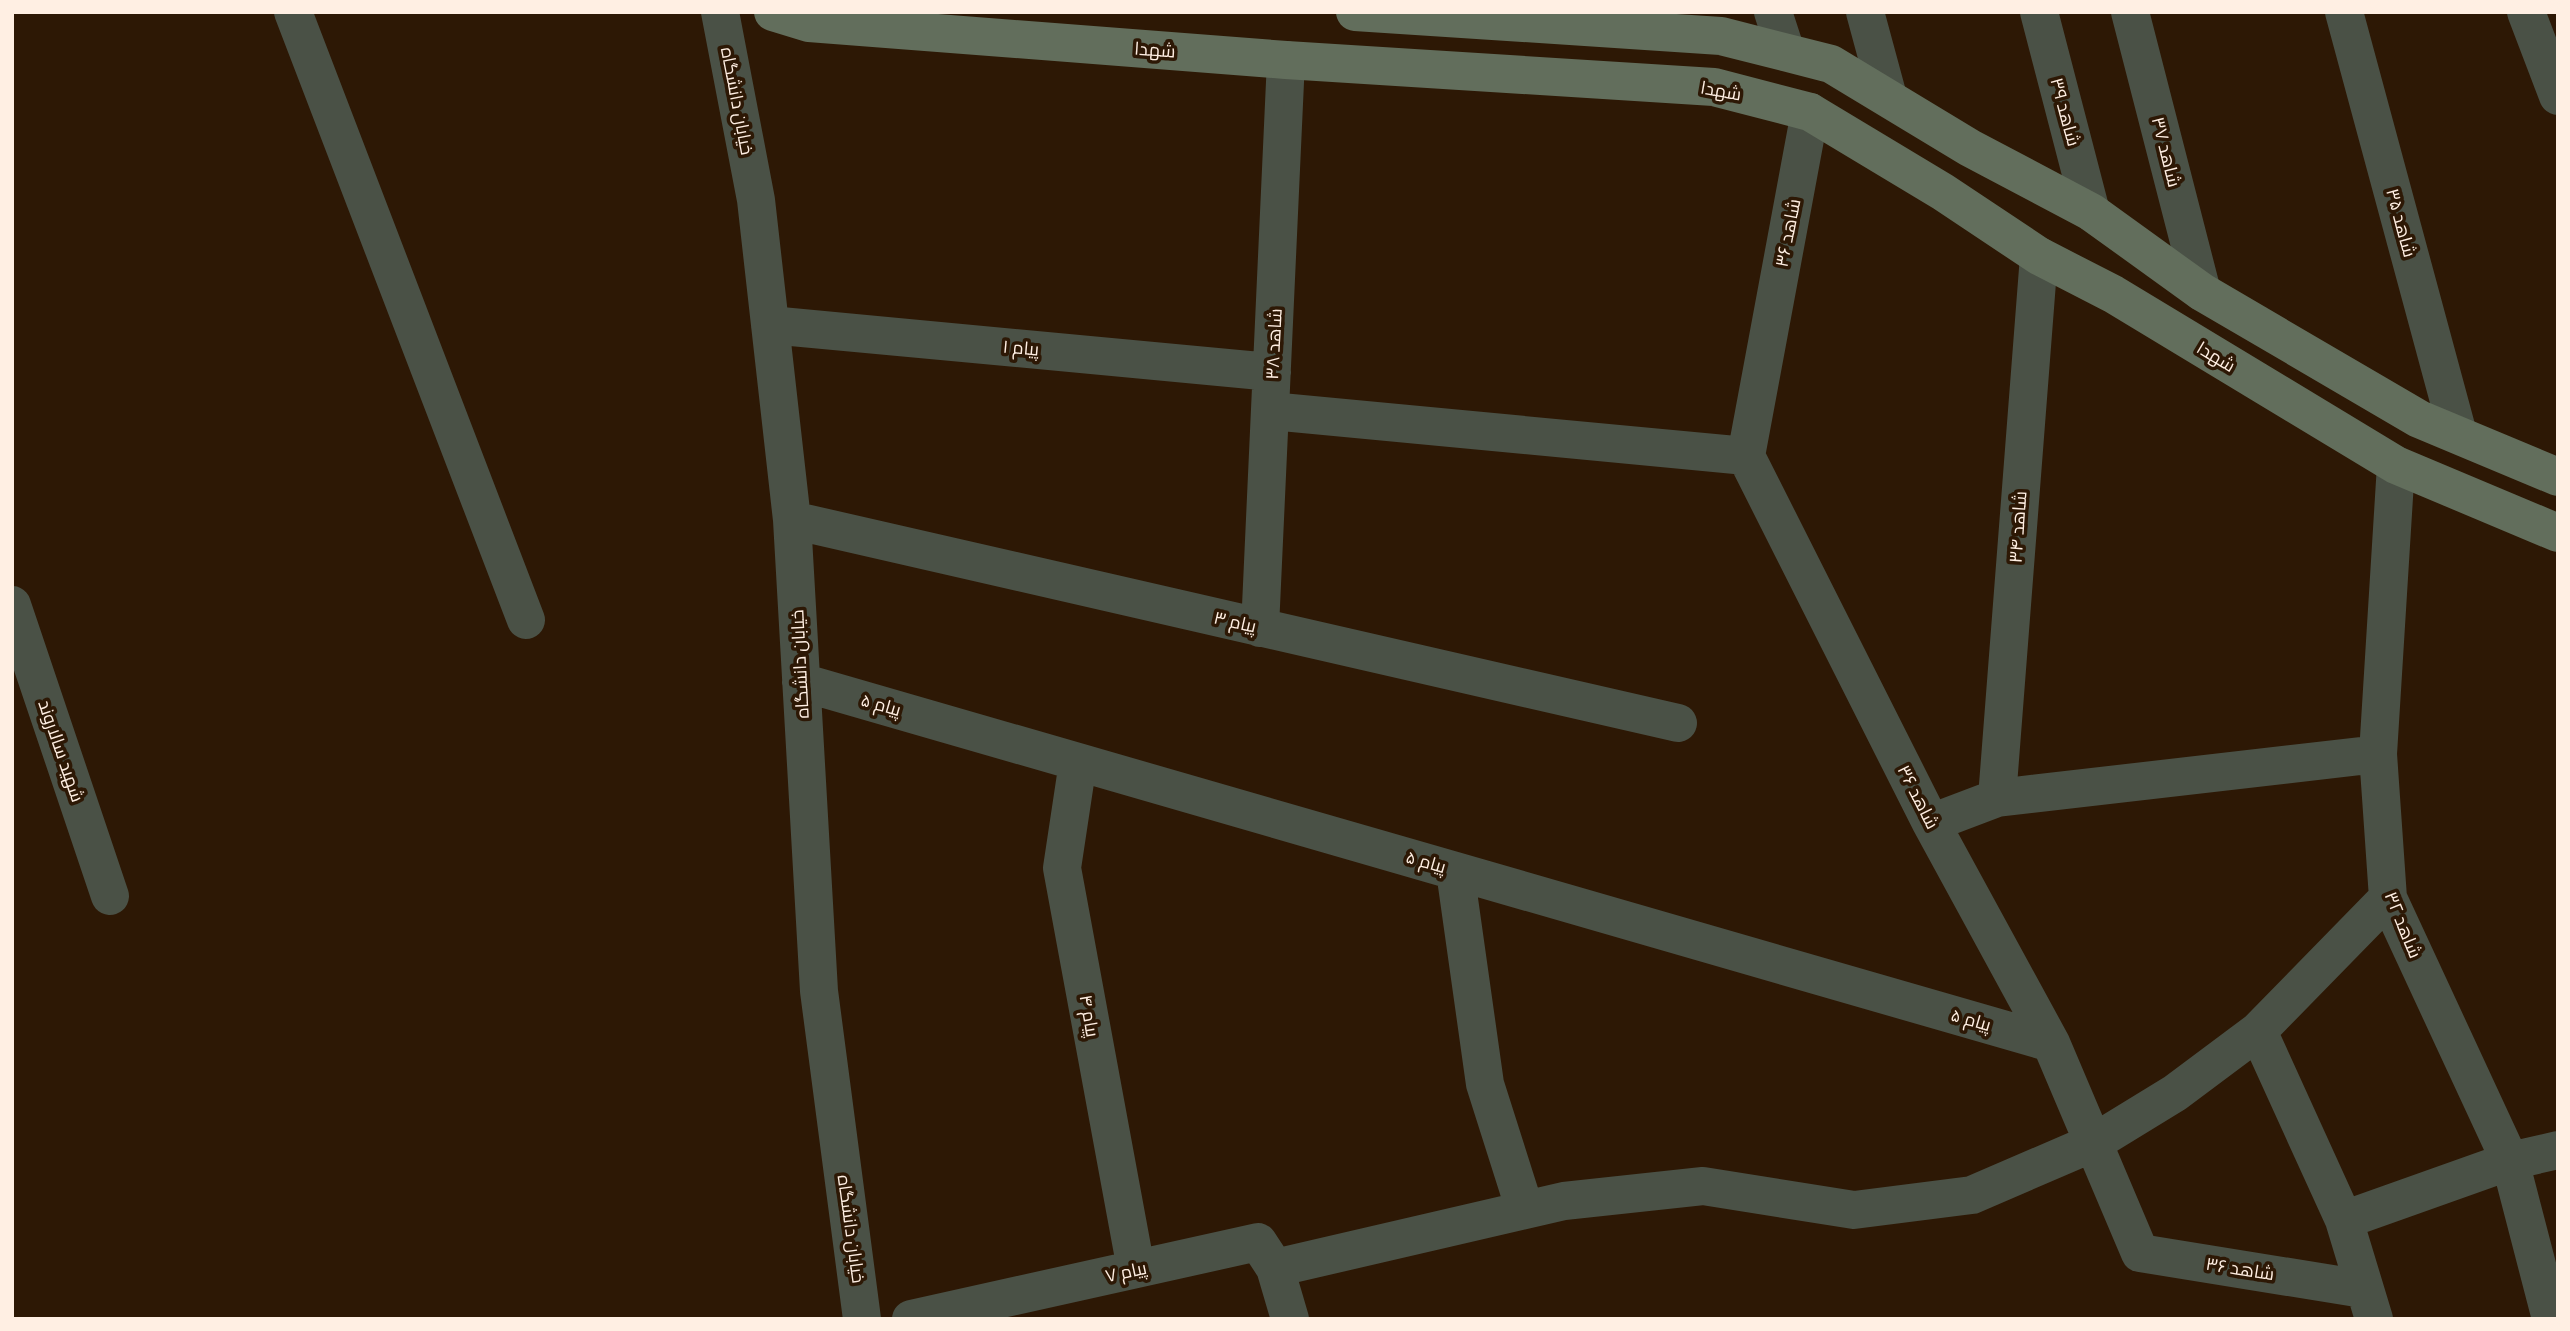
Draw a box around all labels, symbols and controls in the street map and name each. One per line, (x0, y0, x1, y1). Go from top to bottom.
street label: شهدا (1134, 38, 1176, 62)
street label: خیابان دانشگاه (716, 45, 758, 157)
street label: شاهد ۳۹ (2047, 75, 2085, 148)
street label: شهدا (1699, 77, 1743, 105)
street label: شاهد ۳۷ (2149, 115, 2185, 189)
street label: شاهد ۳۵ (2383, 186, 2421, 259)
street label: شاهد ۳۶ (1771, 197, 1803, 269)
street label: شاهد ۳۸ (1261, 308, 1285, 380)
street label: پیام ۱ (1002, 335, 1040, 362)
street label: شهدا (2193, 337, 2239, 377)
street label: شاهد ۳۴ (2005, 490, 2030, 564)
street label: پیام ۳ (1211, 606, 1259, 639)
street label: خیابان دانشگاه (786, 609, 814, 719)
street label: پیام ۵ (858, 689, 904, 722)
street label: شهید سالاروند (33, 697, 89, 805)
street label: شاهد ۳۶ (1894, 761, 1943, 832)
street label: پیام ۵ (1403, 846, 1449, 879)
street label: شاهد ۳۲ (2382, 888, 2426, 961)
street label: پیام ۴ (1073, 993, 1104, 1039)
street label: پیام ۵ (1948, 1004, 1994, 1037)
street label: خیابان دانشگاه (833, 1173, 869, 1285)
street label: شاهد ۳۶ (2204, 1253, 2276, 1283)
street label: پیام ۷ (1103, 1257, 1149, 1288)

